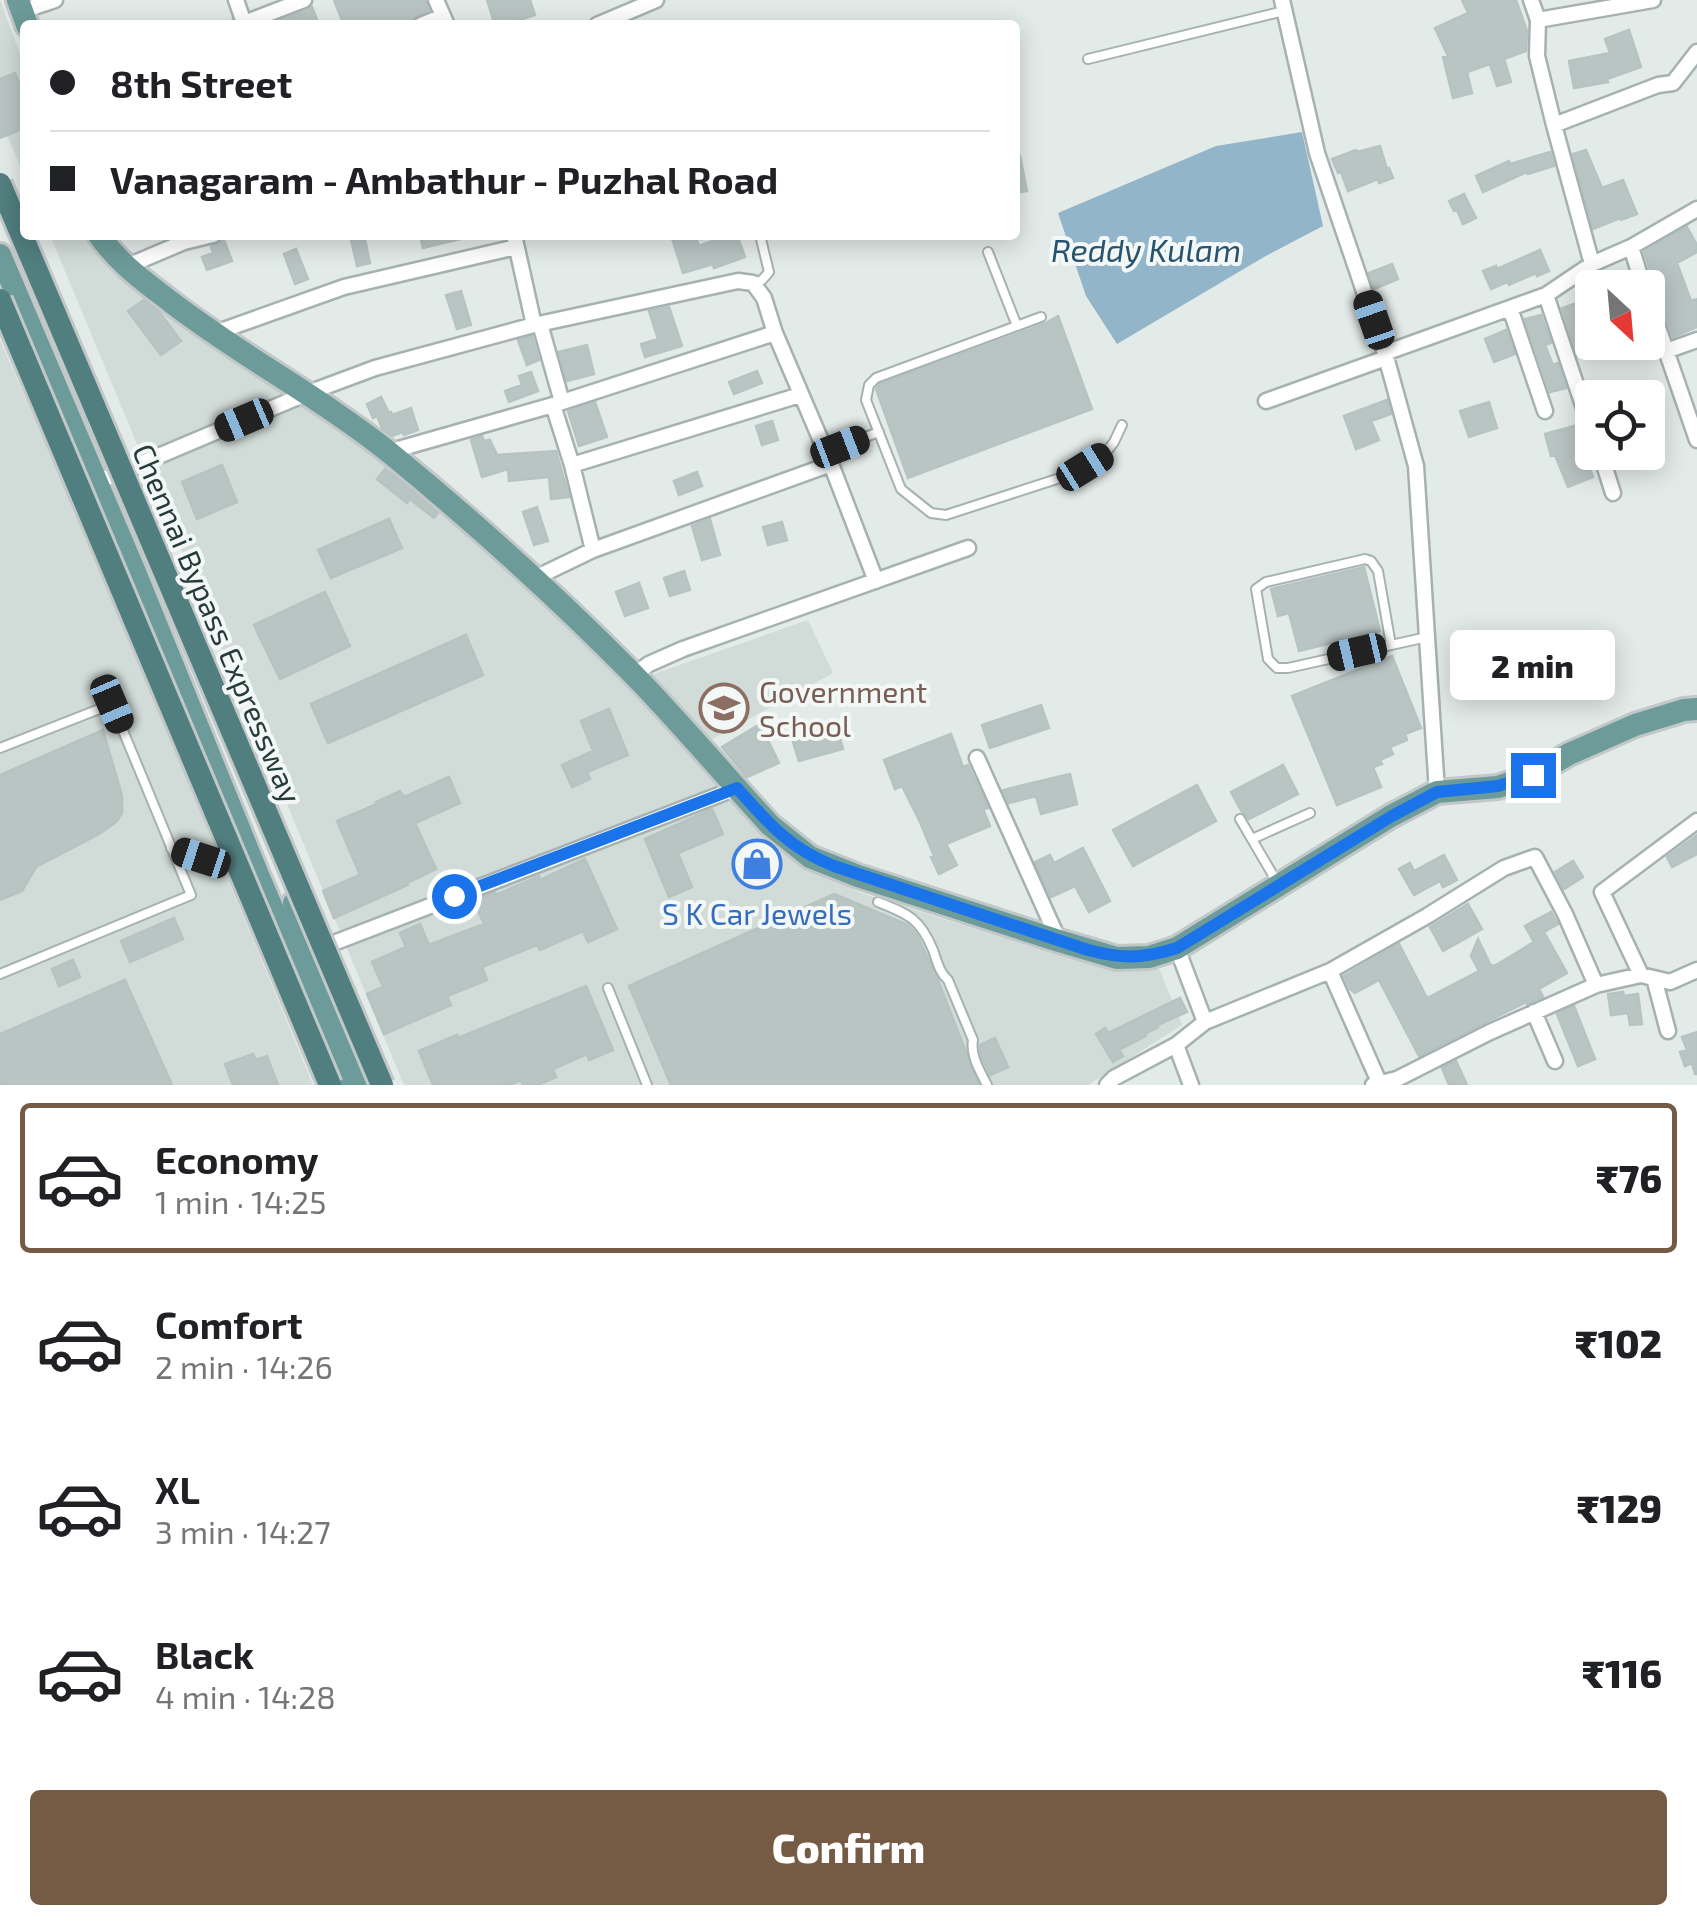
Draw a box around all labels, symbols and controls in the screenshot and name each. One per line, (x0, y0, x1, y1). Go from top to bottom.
text: 8th Street (110, 60, 292, 106)
text: Vanagaram - Ambathur - Puzhal Road (110, 156, 778, 202)
water label: Reddy Kulam (1051, 230, 1241, 269)
north arrow (1575, 270, 1665, 360)
map controls (1575, 270, 1665, 470)
car (1350, 287, 1398, 353)
button: locate (1575, 380, 1665, 470)
car (211, 394, 277, 446)
car (807, 422, 873, 472)
street label: Chennai Bypass Expressway (126, 438, 310, 808)
car (1052, 438, 1118, 496)
callout: 2 min (1450, 630, 1616, 700)
car (1324, 631, 1390, 673)
text: 2 min (1491, 646, 1574, 684)
car (86, 671, 138, 737)
place label: Government School (759, 673, 927, 743)
school or university icon: Government School (698, 682, 750, 734)
route end (1511, 753, 1556, 798)
car (168, 834, 234, 882)
shop icon: S K Car Jewels (731, 838, 783, 890)
route start (432, 874, 477, 919)
place label: S K Car Jewels (662, 895, 852, 931)
icon: car (35, 1133, 125, 1223)
text: Economy (155, 1136, 319, 1182)
text: ₹76 (1596, 1155, 1662, 1201)
text: 1 min · 14:25 (155, 1182, 326, 1220)
icon: car (35, 1298, 125, 1388)
text: Comfort (155, 1301, 303, 1347)
text: ₹102 (1575, 1320, 1662, 1366)
text: 2 min · 14:26 (155, 1347, 333, 1385)
icon: car (35, 1463, 125, 1553)
text: XL (155, 1466, 200, 1512)
text: ₹129 (1577, 1485, 1662, 1531)
text: 3 min · 14:27 (155, 1512, 331, 1550)
icon: car (35, 1628, 125, 1718)
text: Black (155, 1631, 254, 1677)
text: ₹116 (1582, 1650, 1662, 1696)
text: 4 min · 14:28 (155, 1677, 336, 1715)
button: Confirm (30, 1790, 1667, 1905)

